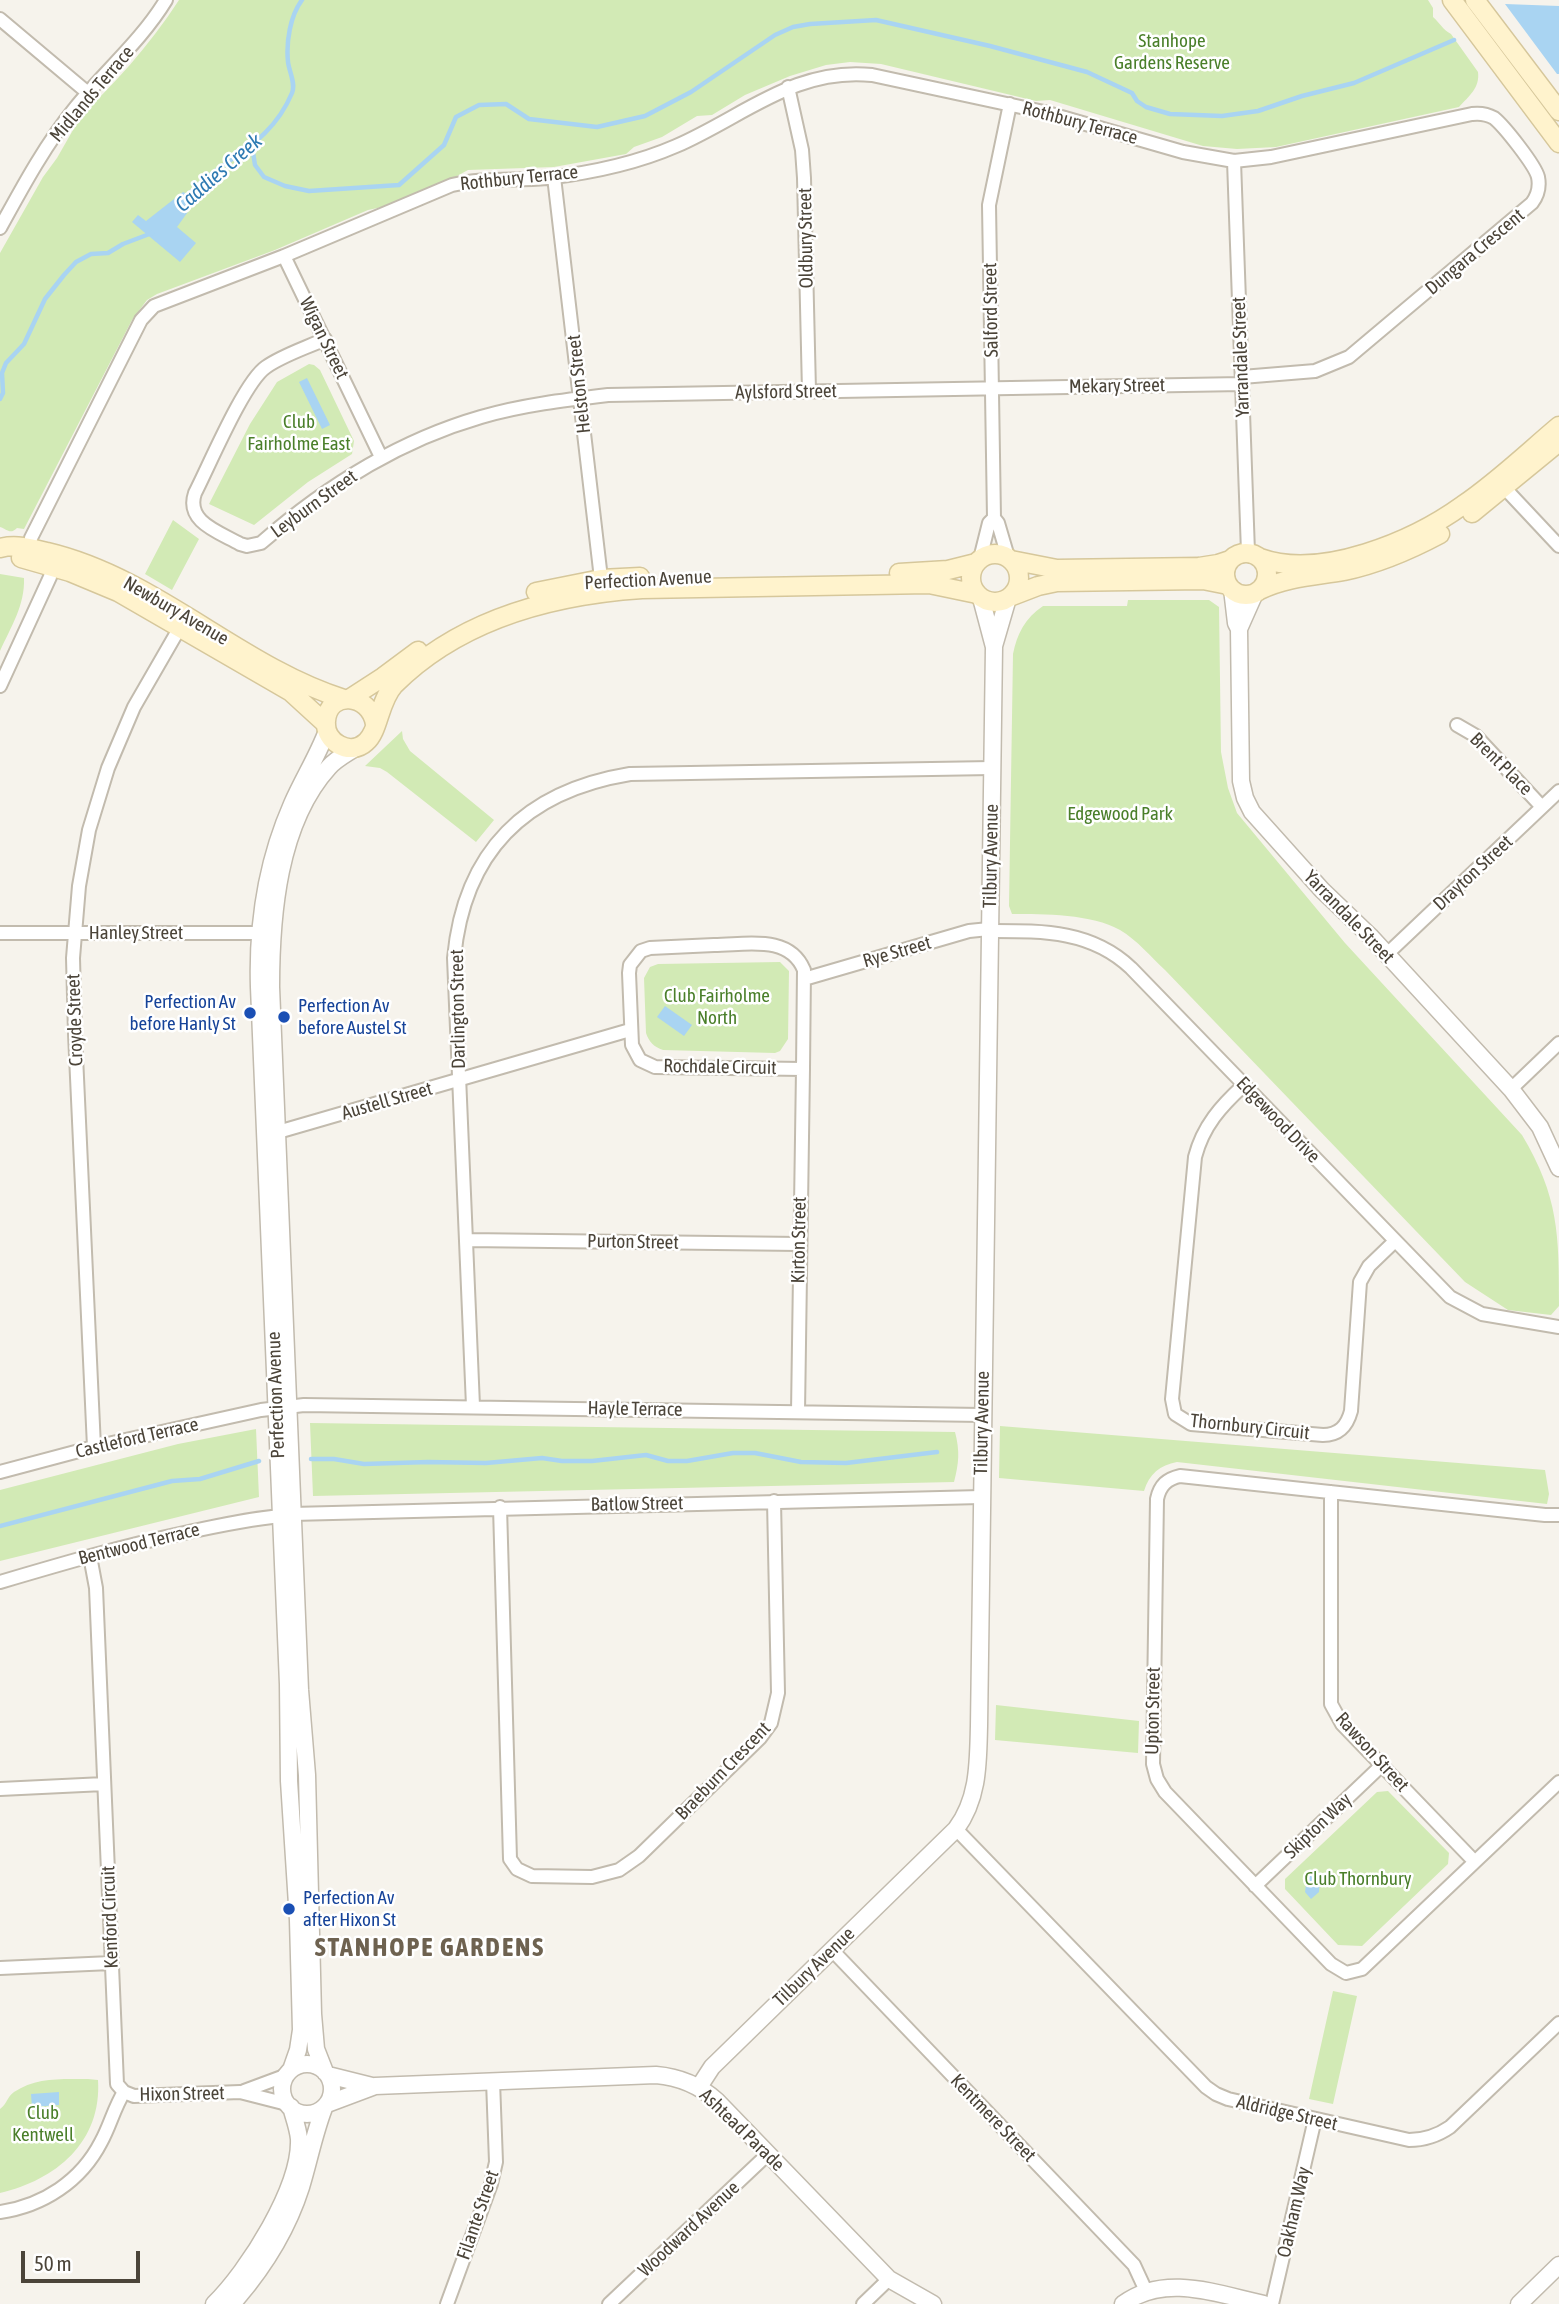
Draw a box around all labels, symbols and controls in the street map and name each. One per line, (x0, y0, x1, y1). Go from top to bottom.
park label: Stanhope Gardens Reserve (1114, 30, 1230, 74)
street label: Midlands Terrace (45, 41, 139, 147)
street label: Rothbury Terrace (1020, 97, 1140, 149)
water label: Caddies Creek (170, 128, 268, 218)
street label: Rothbury Terrace (459, 160, 579, 196)
street label: Oldbury Street (794, 187, 818, 289)
street label: Dungara Crescent (1421, 204, 1529, 300)
street label: Salford Street (979, 262, 1003, 358)
street label: Wigan Street (294, 293, 354, 383)
street label: Yarrandale Street (1228, 296, 1254, 418)
street label: Helston Street (562, 334, 596, 434)
street label: Mekary Street (1069, 374, 1165, 398)
street label: Aylsford Street (735, 380, 837, 404)
park label: Club Fairholme East (247, 411, 351, 455)
street label: Leyburn Street (266, 465, 362, 543)
street label: Perfection Avenue (584, 565, 712, 595)
street label: Newbury Avenue (119, 572, 233, 650)
street label: Brent Place (1465, 728, 1537, 800)
park label: Edgewood Park (1067, 803, 1173, 825)
street label: Tilbury Avenue (979, 804, 1003, 908)
street label: Drayton Street (1429, 830, 1517, 916)
street label: Yarrandale Street (1299, 866, 1399, 968)
street label: Hanley Street (89, 922, 183, 944)
street label: Rye Street (860, 931, 934, 973)
street label: Darlington Street (446, 949, 470, 1069)
street label: Croyde Street (62, 973, 88, 1067)
park label: Club Fairholme North (664, 985, 770, 1029)
place label: Perfection Av before Hanly St (130, 991, 236, 1035)
place label: Perfection Av before Austel St (298, 995, 407, 1039)
marker: Perfection Av before Hanly St (242, 1005, 258, 1021)
marker: Perfection Av before Austel St (276, 1009, 292, 1025)
street label: Rochdale Circuit (663, 1055, 777, 1079)
street label: Edgewood Drive (1231, 1072, 1325, 1168)
street label: Austell Street (339, 1077, 435, 1125)
street label: Kirton Street (787, 1196, 811, 1284)
street label: Purton Street (587, 1230, 679, 1254)
street label: Perfection Avenue (262, 1331, 290, 1459)
street label: Tilbury Avenue (970, 1371, 994, 1475)
street label: Hayle Terrace (587, 1397, 683, 1421)
street label: Thornbury Circuit (1189, 1409, 1311, 1445)
street label: Castleford Terrace (73, 1413, 201, 1463)
street label: Batlow Street (591, 1492, 683, 1516)
street label: Bentwood Terrace (76, 1518, 202, 1570)
street label: Upton Street (1141, 1667, 1165, 1755)
street label: Rawson Street (1330, 1708, 1414, 1796)
street label: Braeburn Crescent (671, 1717, 775, 1825)
street label: Skipton Way (1279, 1788, 1357, 1864)
street label: Kenford Circuit (97, 1865, 123, 1969)
park label: Club Thornbury (1305, 1868, 1411, 1890)
place label: Perfection Av after Hixon St (303, 1887, 396, 1931)
marker: Perfection Av after Hixon St (281, 1901, 297, 1917)
street label: Tilbury Avenue (769, 1923, 859, 2011)
district label: STANHOPE GARDENS (317, 1932, 543, 1964)
street label: Kentmere Street (946, 2069, 1040, 2167)
street label: Hixon Street (139, 2082, 225, 2106)
street label: Ashtead Parade (695, 2084, 789, 2176)
street label: Aldridge Street (1234, 2090, 1340, 2136)
park label: Club Kentwell (12, 2102, 74, 2146)
street label: Oakham Way (1272, 2164, 1316, 2260)
street label: Filante Street (452, 2167, 504, 2263)
street label: Woodward Avenue (634, 2176, 744, 2282)
scale bar (24, 2238, 144, 2282)
text: 50 m (34, 2251, 72, 2275)

